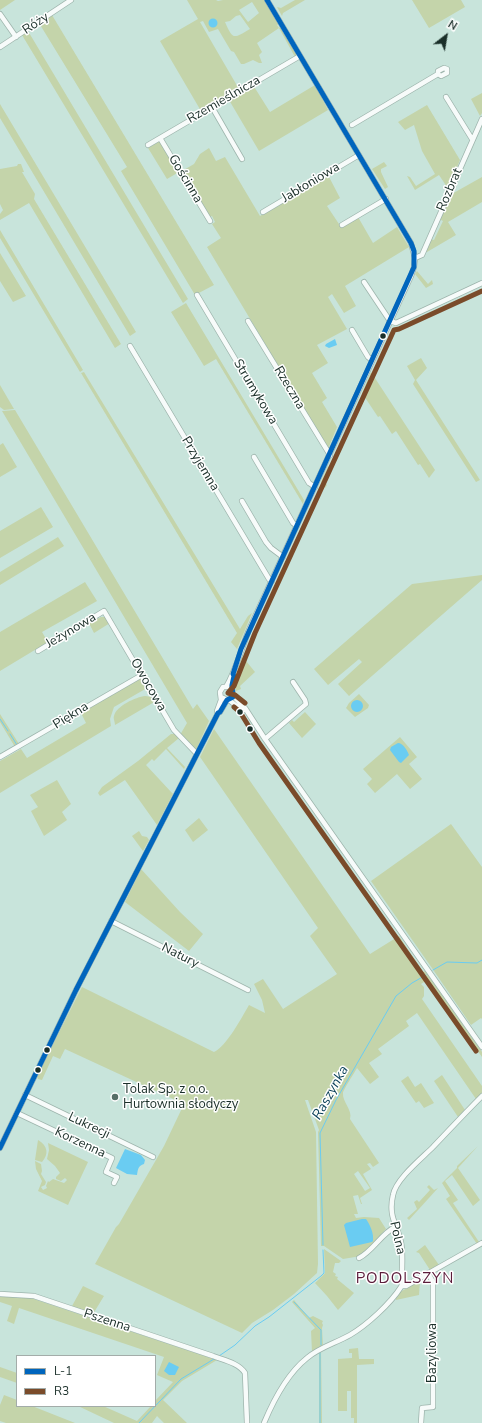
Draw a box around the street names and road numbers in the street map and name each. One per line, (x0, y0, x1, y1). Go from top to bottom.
street label: Róży (20, 10, 52, 38)
street label: Rzemieślnicza (185, 73, 263, 127)
street label: Gościnna (165, 152, 205, 206)
street label: Jabłoniowa (279, 160, 343, 206)
street label: Rozbrat (434, 166, 466, 214)
street label: Strumykowa (229, 357, 281, 427)
street label: Rzeczna (270, 364, 308, 412)
street label: Przyjemna (178, 434, 222, 494)
street label: Jeżynowa (43, 610, 99, 652)
street label: Owocowa (127, 656, 169, 714)
street label: Piękna (50, 699, 92, 733)
street label: Natury (159, 940, 201, 972)
street label: Lukrecji (66, 1110, 112, 1142)
street label: Korzenna (52, 1124, 108, 1162)
street label: Polna (386, 1220, 408, 1256)
street label: Pszenna (81, 1306, 133, 1336)
street label: Bazyliowa (425, 1323, 441, 1383)

